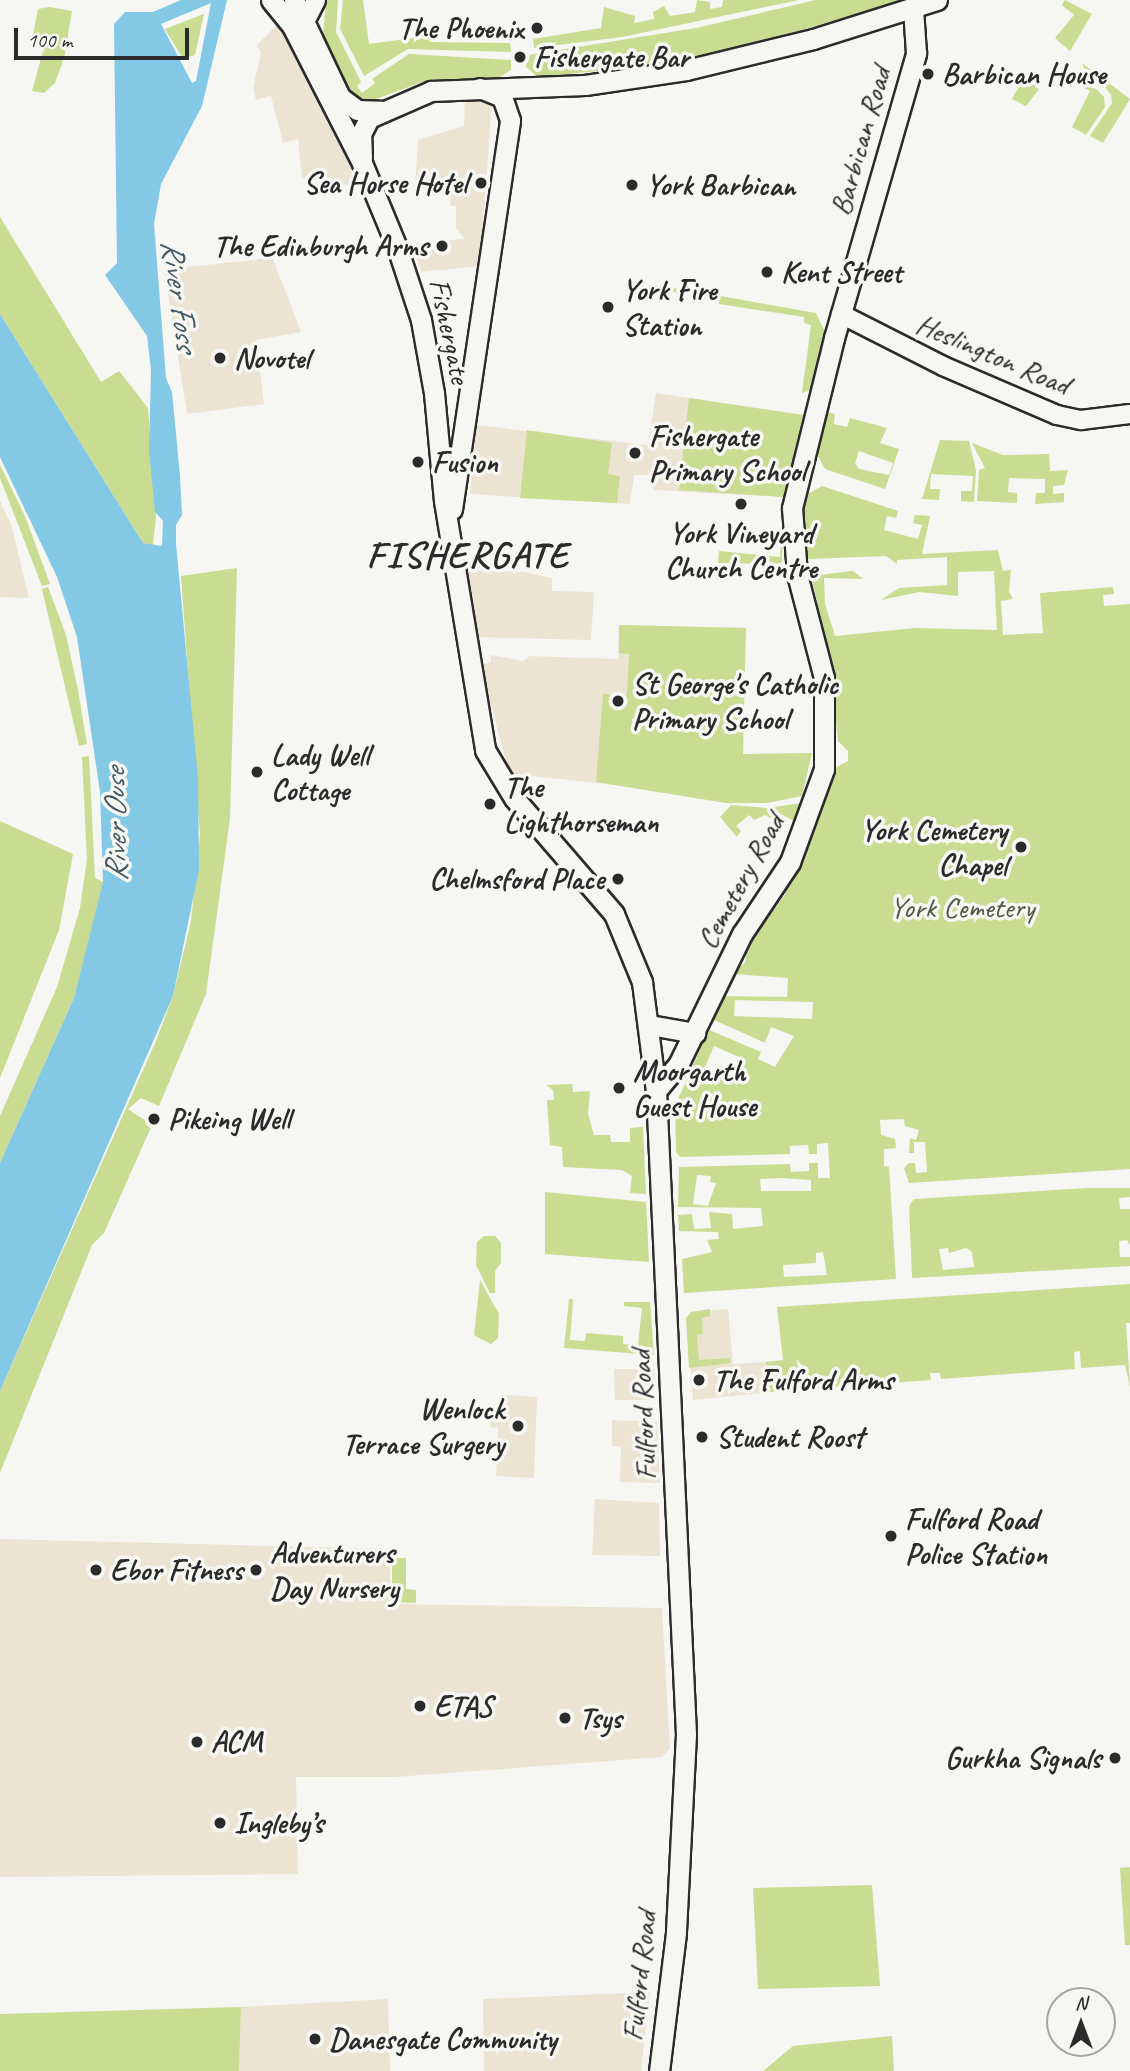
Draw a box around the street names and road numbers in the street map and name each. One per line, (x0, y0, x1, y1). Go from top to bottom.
street label: Barbican Road (822, 63, 898, 219)
street label: Fishergate (421, 275, 479, 387)
street label: Heslington Road (911, 306, 1075, 402)
street label: Cemetery Road (688, 807, 792, 955)
street label: Fulford Road (622, 1350, 664, 1480)
street label: Fulford Road (614, 1910, 664, 2042)

